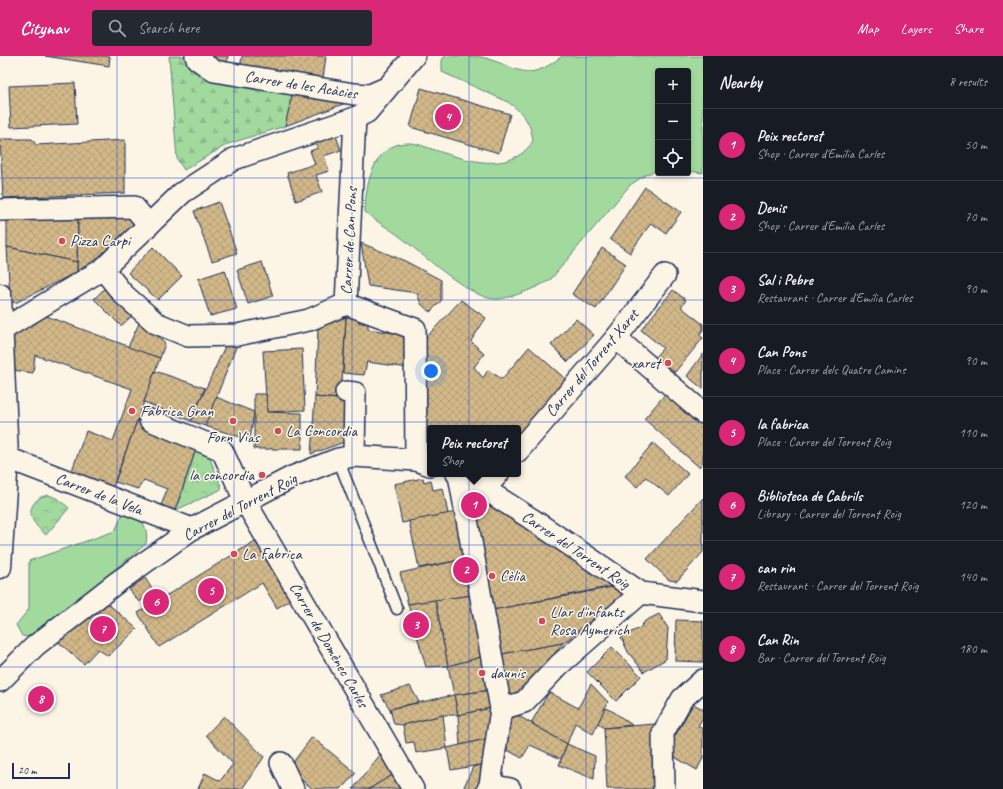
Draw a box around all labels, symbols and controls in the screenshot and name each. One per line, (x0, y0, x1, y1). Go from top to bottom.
search box (92, 10, 372, 46)
text: Citynav (20, 16, 68, 40)
icon: search (106, 17, 128, 39)
text: Search here (138, 19, 199, 38)
text: Map (857, 20, 879, 37)
text: Layers (901, 20, 932, 37)
text: Share (954, 20, 983, 37)
street label: Carrer de les Acàcies (243, 66, 360, 104)
map controls (655, 68, 691, 176)
button: + (655, 68, 691, 104)
text: Nearby (719, 72, 762, 93)
text: 8 results (949, 74, 987, 90)
pin: 4 (435, 102, 461, 132)
button: − (655, 104, 691, 140)
text: Peix rectoret (757, 127, 822, 146)
text: 1 (729, 137, 735, 153)
text: 50 m (965, 137, 987, 153)
button: locate (655, 140, 691, 176)
text: Shop · Carrer d'Emília Carles (757, 146, 884, 162)
street label: Carrer de Can Pons (336, 185, 362, 295)
text: Denis (757, 199, 786, 218)
text: 2 (729, 209, 735, 225)
text: 70 m (965, 209, 987, 225)
text: Shop · Carrer d'Emília Carles (757, 218, 884, 234)
place label: Pizza Carpi (70, 231, 132, 251)
marker: Pizza Carpi (57, 236, 67, 246)
text: Sal i Pebre (757, 271, 813, 290)
text: 3 (729, 281, 735, 297)
text: 90 m (965, 281, 987, 297)
text: Restaurant · Carrer d'Emília Carles (757, 290, 913, 306)
street label: Carrer del Torrent Xaret (541, 304, 644, 421)
text: Can Pons (757, 343, 806, 362)
place label: xaret (631, 353, 663, 373)
text: 4 (729, 353, 735, 369)
text: 90 m (965, 353, 987, 369)
marker: xaret (663, 358, 673, 368)
your location (421, 361, 441, 381)
text: Place · Carrer dels Quatre Camins (757, 362, 906, 378)
place label: Fabrica Gran (140, 401, 214, 421)
marker: Fabrica Gran (127, 406, 137, 416)
text: la fabrica (757, 415, 808, 434)
marker: Forn Vias (228, 416, 238, 426)
place label: La Concordia (286, 421, 359, 441)
popup (427, 425, 521, 477)
text: 5 (729, 425, 735, 441)
text: 110 m (959, 425, 987, 441)
marker: La Concordia (273, 426, 283, 436)
place label: Forn Vias (207, 427, 261, 447)
text: Peix rectoret (441, 434, 507, 453)
text: Place · Carrer del Torrent Roig (757, 434, 891, 450)
text: Shop (441, 453, 463, 469)
place label: la concordia (189, 465, 256, 485)
street label: Carrer de la Vela (53, 468, 147, 520)
street label: Carrer del Torrent Roig (180, 468, 302, 545)
marker: la concordia (257, 470, 267, 480)
text: Biblioteca de Cabrils (757, 487, 862, 506)
pin: 1 (461, 490, 487, 520)
text: 6 (729, 497, 735, 513)
text: 120 m (959, 497, 987, 513)
street label: Carrer del Torrent Roig (518, 506, 635, 594)
text: Library · Carrer del Torrent Roig (757, 506, 901, 522)
place label: La Fabrica (242, 544, 303, 564)
marker: La Fabrica (229, 549, 239, 559)
pin: 2 (453, 555, 479, 585)
text: can rin (757, 559, 795, 578)
place label: Cèlia (500, 566, 526, 586)
text: 7 (729, 569, 735, 585)
text: 140 m (959, 569, 987, 585)
marker: Cèlia (487, 571, 497, 581)
pin: 5 (198, 576, 224, 606)
text: Restaurant · Carrer del Torrent Roig (757, 578, 919, 594)
street label: Carrer de Domènec Carles (285, 579, 374, 713)
pin: 6 (143, 587, 169, 617)
place label: Llar d'infants Rosa Aymerich (550, 602, 630, 640)
pin: 3 (403, 610, 429, 640)
pin: 7 (90, 614, 116, 644)
marker: Llar d'infants Rosa Aymerich (537, 616, 547, 626)
text: Can Rin (757, 631, 799, 650)
text: 8 (729, 641, 735, 657)
text: 180 m (959, 641, 987, 657)
text: Bar · Carrer del Torrent Roig (757, 650, 886, 666)
place label: daunis (490, 663, 526, 683)
marker: daunis (477, 668, 487, 678)
pin: 8 (28, 684, 54, 714)
scale bar (12, 761, 70, 780)
text: 20 m (18, 763, 37, 777)

